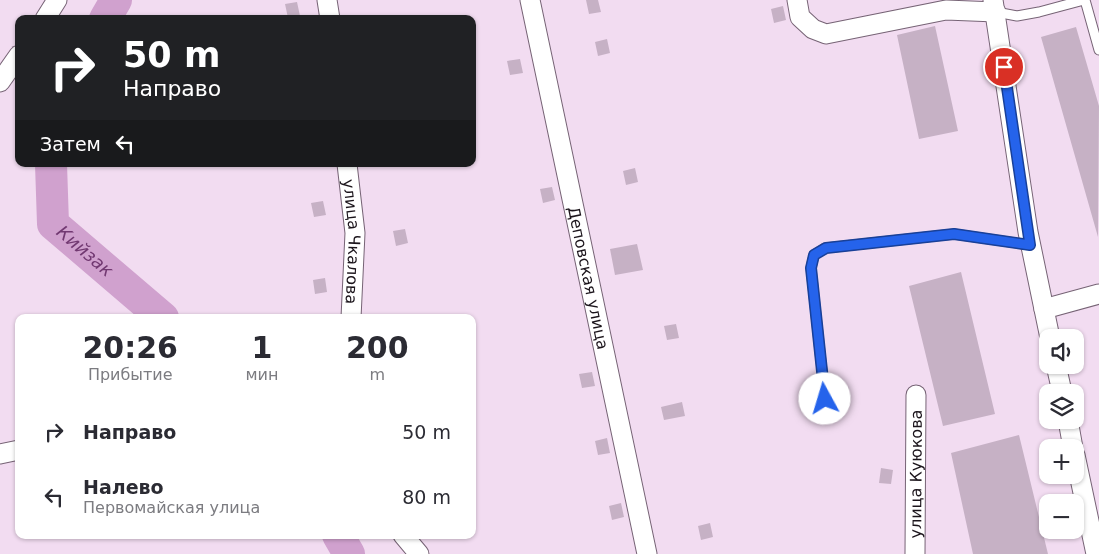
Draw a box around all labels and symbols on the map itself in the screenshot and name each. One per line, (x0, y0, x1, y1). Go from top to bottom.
pin (983, 46, 1025, 88)
street label: улица Чкалова (339, 178, 364, 305)
street label: Деповская улица (564, 205, 613, 351)
water label: Кийзак (53, 221, 118, 281)
position arrow (798, 372, 850, 424)
street label: улица Куюкова (906, 409, 926, 539)

